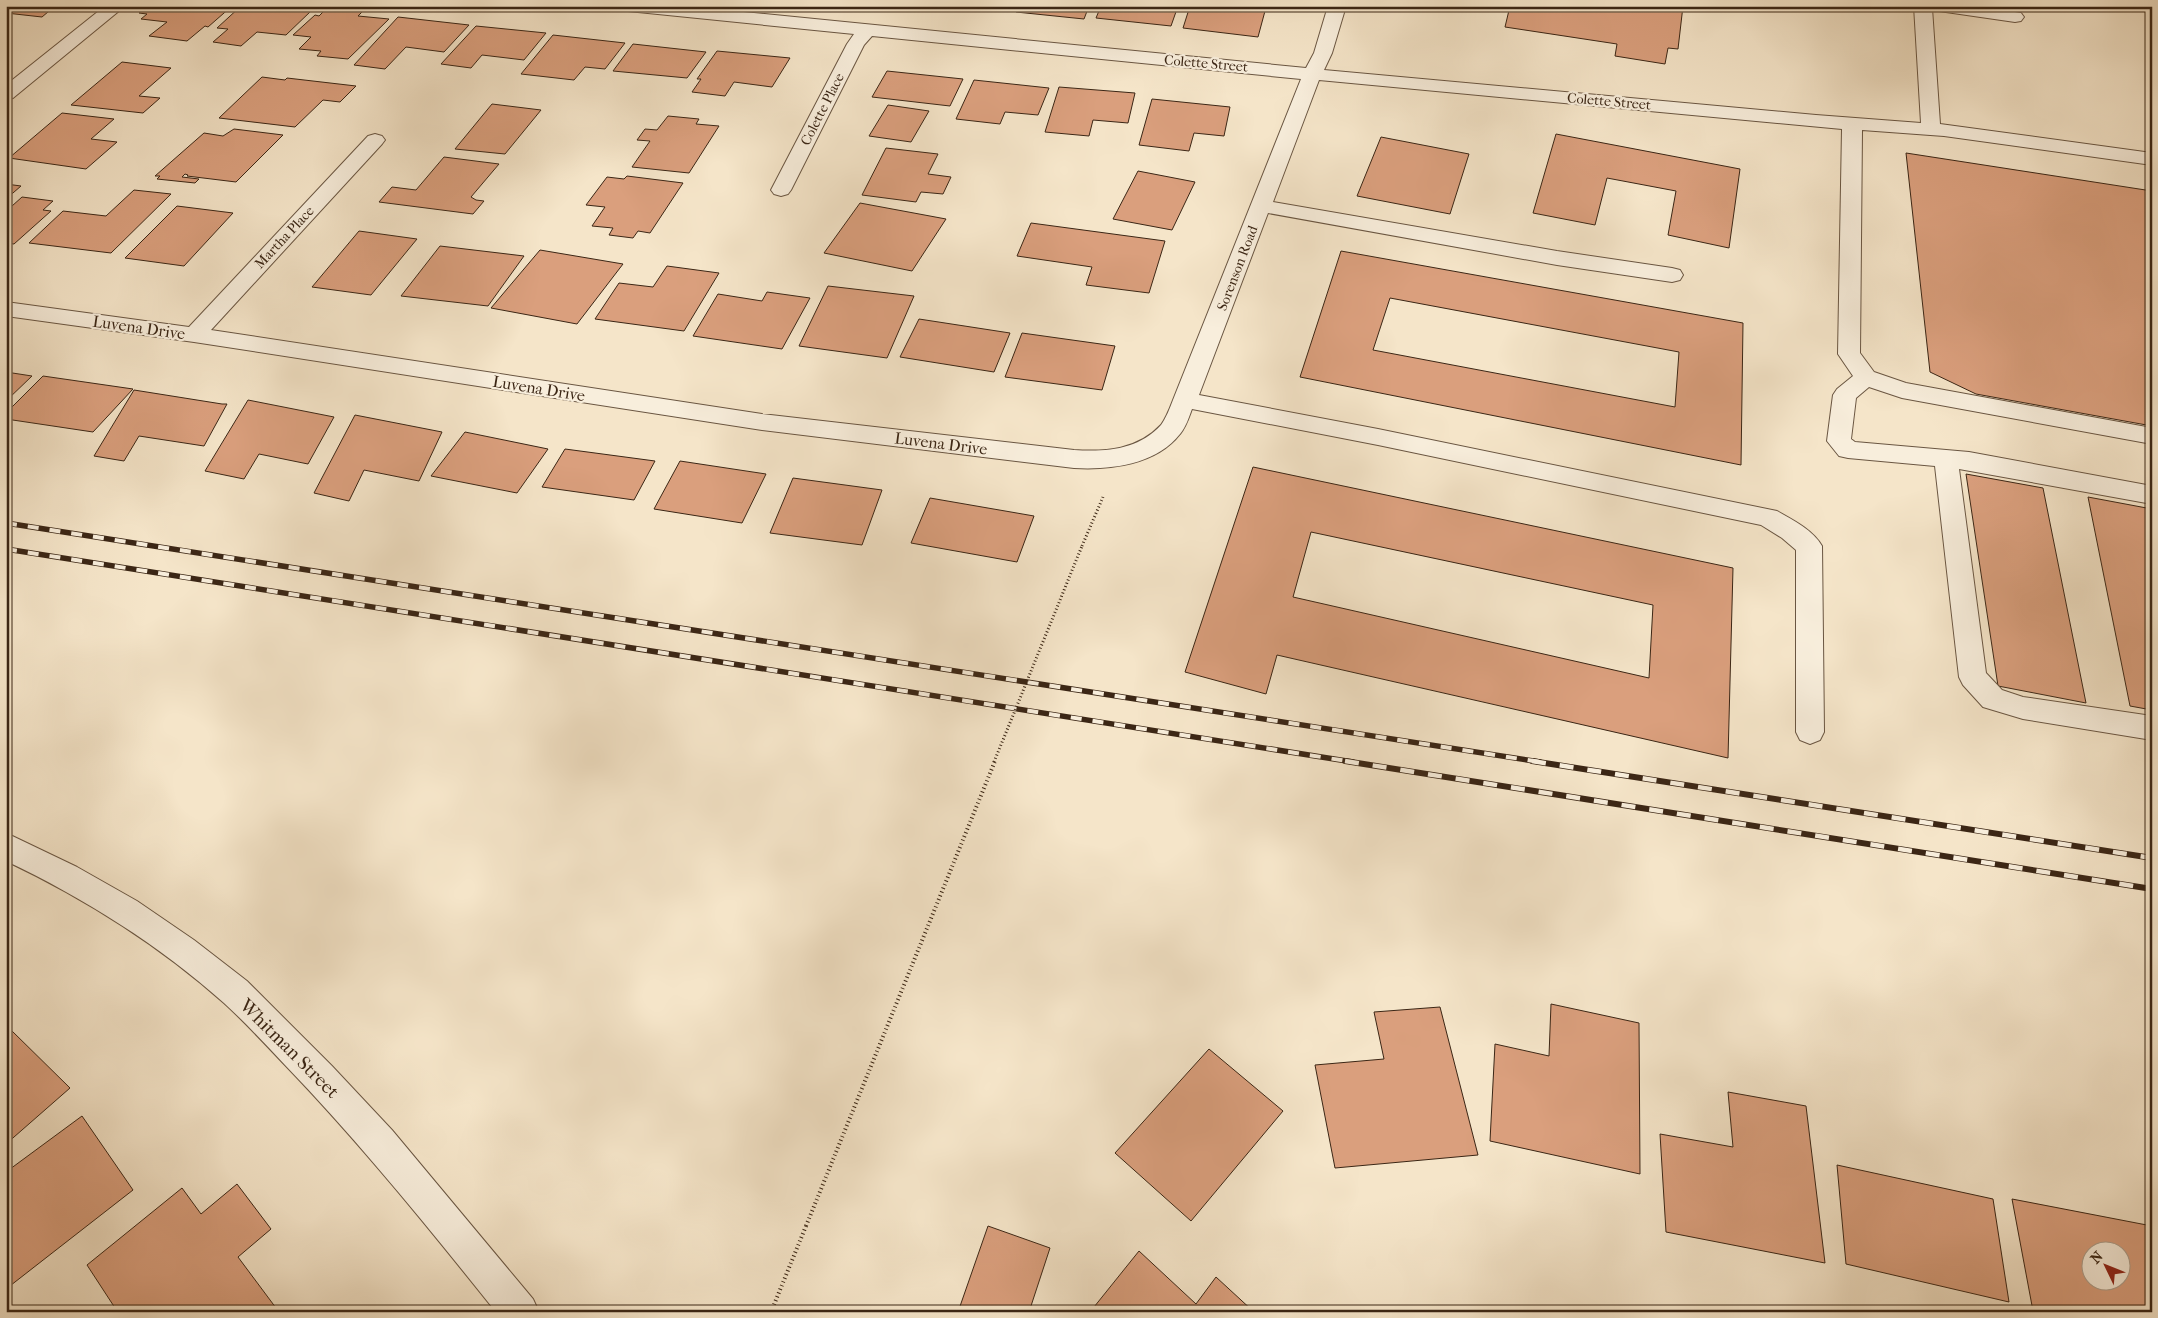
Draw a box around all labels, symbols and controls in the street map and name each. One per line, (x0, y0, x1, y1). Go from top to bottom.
street label: Colette Street (1163, 51, 1249, 76)
street label: Colette Place (797, 70, 848, 148)
street label: Colette Street (1566, 89, 1652, 114)
street label: Martha Place (251, 202, 318, 272)
street label: Sorenson Road (1213, 223, 1262, 313)
street label: Luvena Drive (91, 312, 187, 343)
street label: Luvena Drive (491, 372, 587, 405)
street label: Luvena Drive (893, 428, 989, 459)
street label: Whitman Street (234, 994, 344, 1103)
north arrow (2080, 1240, 2130, 1290)
text: N (2087, 1248, 2107, 1267)

